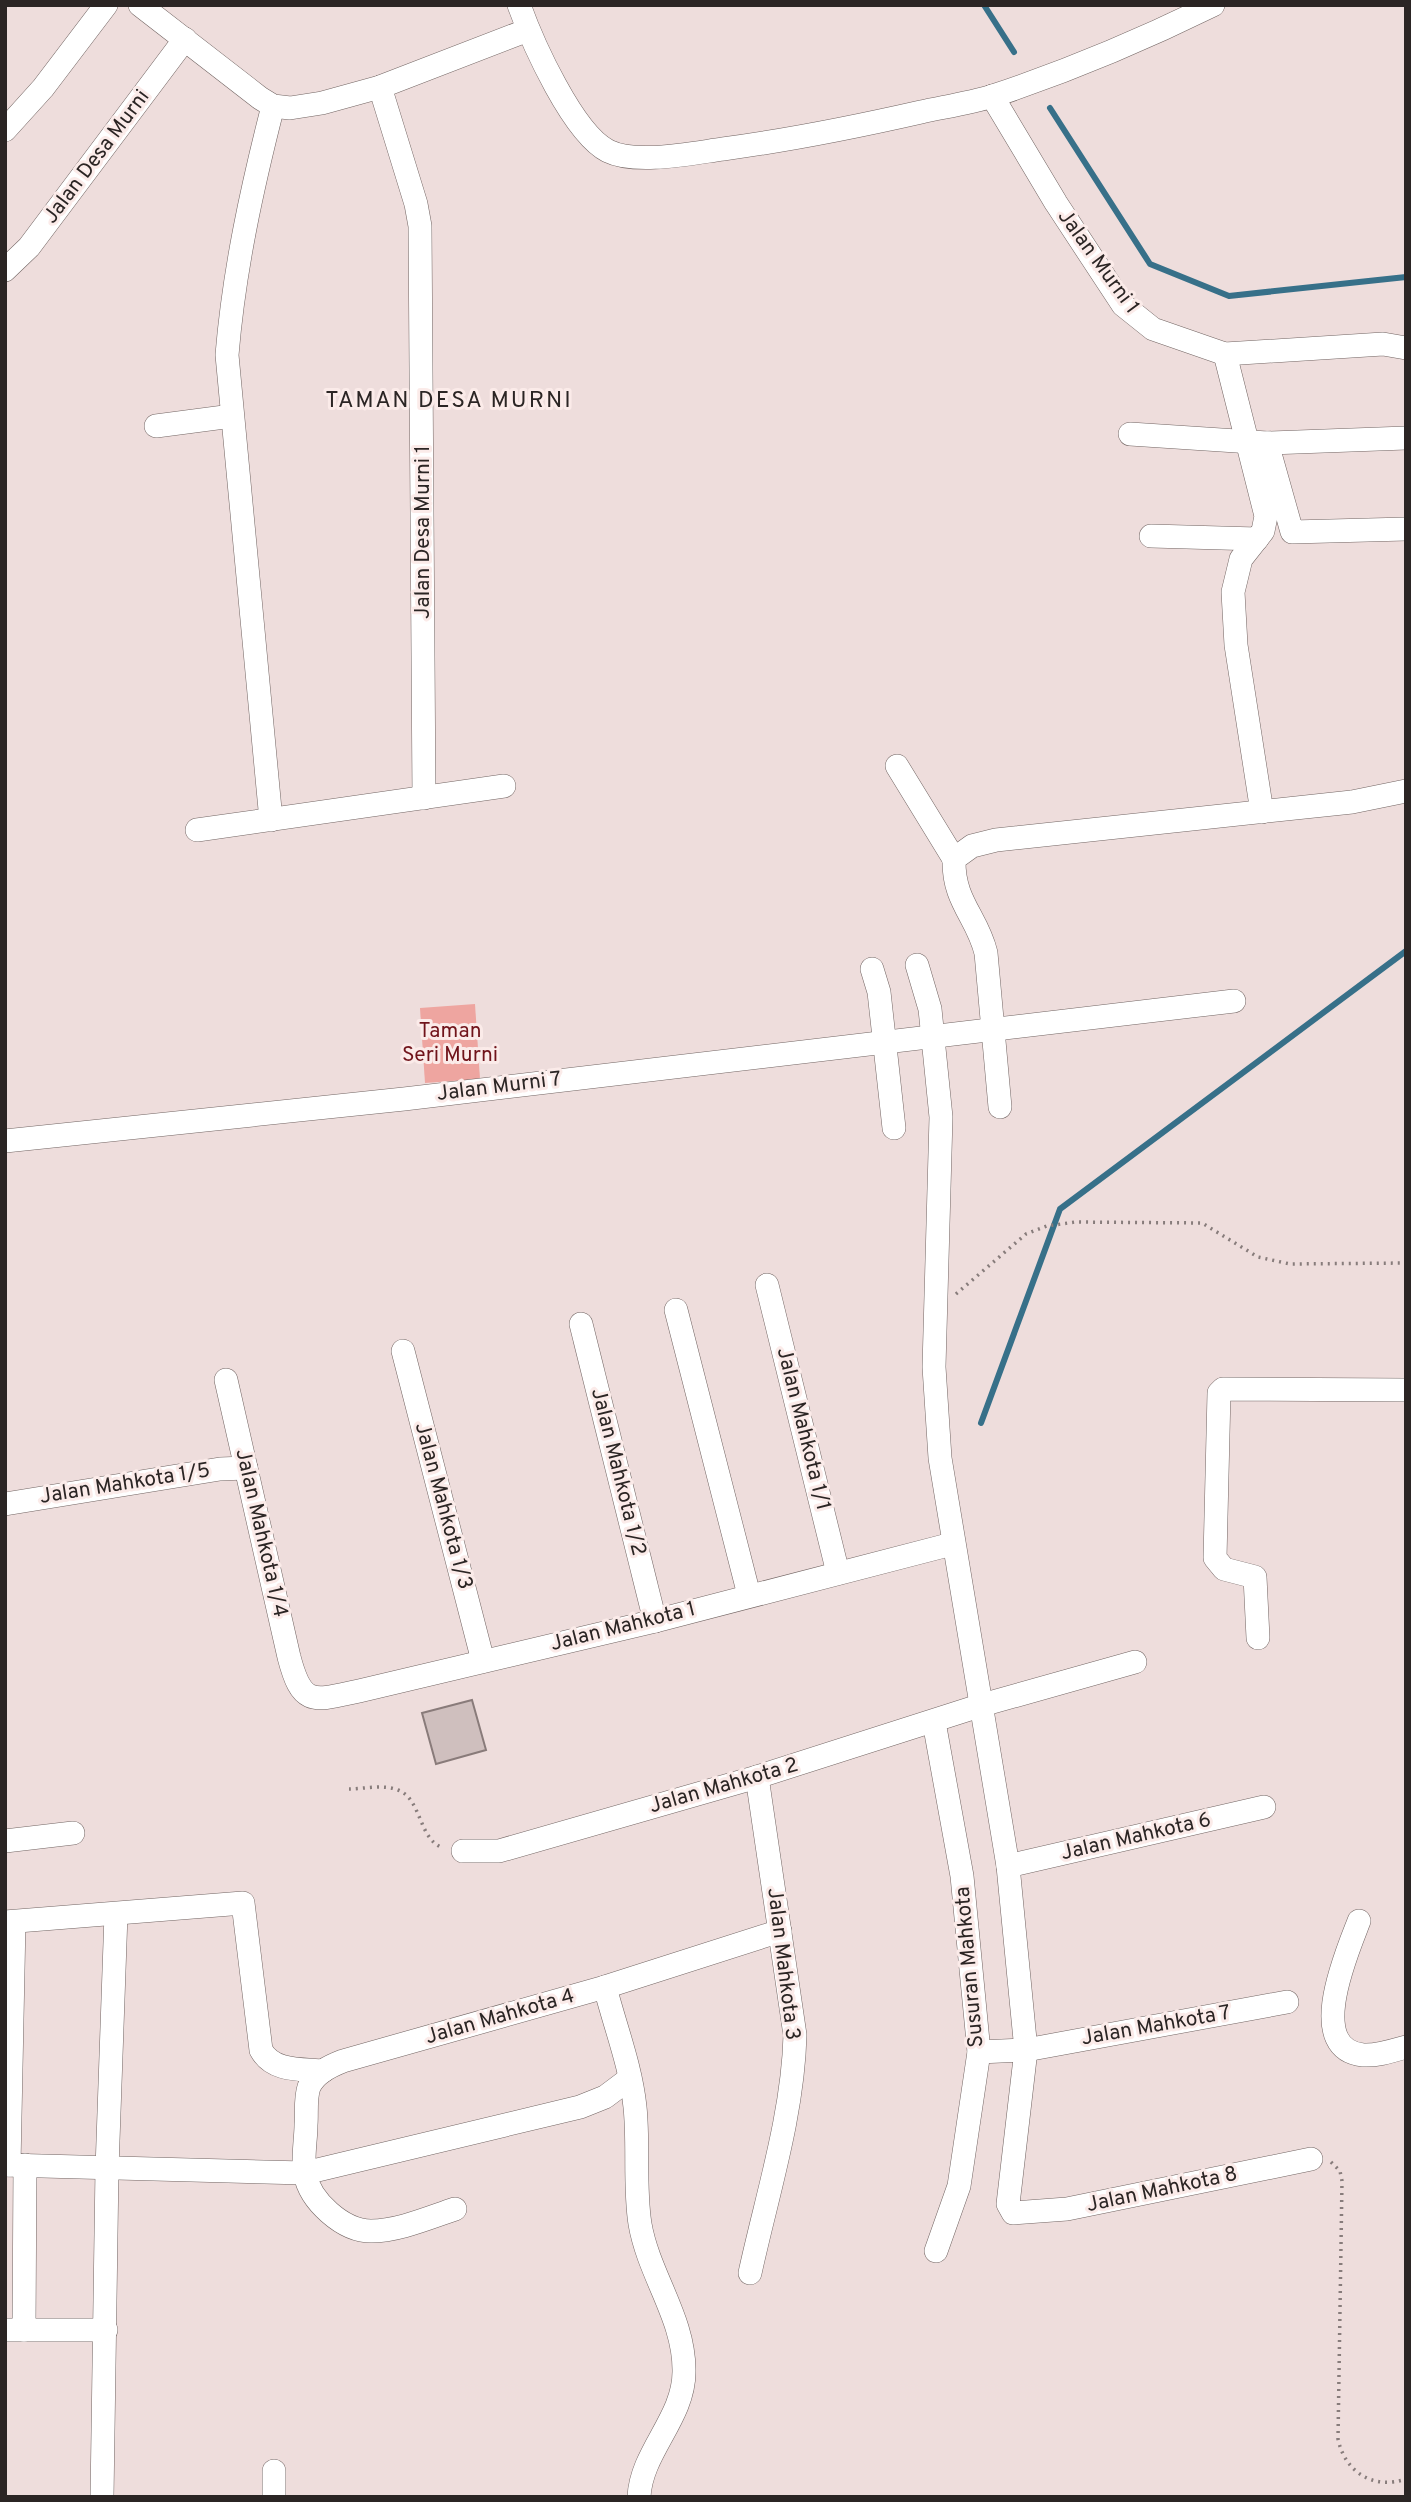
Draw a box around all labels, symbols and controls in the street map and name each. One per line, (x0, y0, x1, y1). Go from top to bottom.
street label: Jalan Desa Murni (38, 85, 156, 229)
street label: Jalan Murni 1 (1051, 204, 1145, 320)
district label: TAMAN DESA MURNI (325, 387, 573, 416)
street label: Jalan Desa Murni 1 (410, 445, 437, 619)
park label: Taman Seri Murni (402, 1018, 498, 1069)
street label: Jalan Murni 7 (435, 1066, 563, 1108)
street label: Jalan Mahkota 1/1 (770, 1345, 836, 1513)
street label: Jalan Mahkota 1/2 (584, 1385, 652, 1559)
street label: Jalan Mahkota 1/3 (408, 1420, 478, 1592)
street label: Jalan Mahkota 1/4 (228, 1446, 294, 1620)
street label: Jalan Mahkota 1/5 (38, 1457, 212, 1511)
street label: Jalan Mahkota 1 (548, 1596, 698, 1658)
street label: Jalan Mahkota 2 (646, 1752, 802, 1820)
street label: Jalan Mahkota 6 (1058, 1807, 1214, 1867)
street label: Susuran Mahkota (950, 1885, 990, 2049)
street label: Jalan Mahkota 3 (760, 1886, 806, 2042)
street label: Jalan Mahkota 4 (422, 1983, 578, 2051)
street label: Jalan Mahkota 7 (1079, 2000, 1233, 2052)
street label: Jalan Mahkota 8 (1084, 2161, 1240, 2219)

